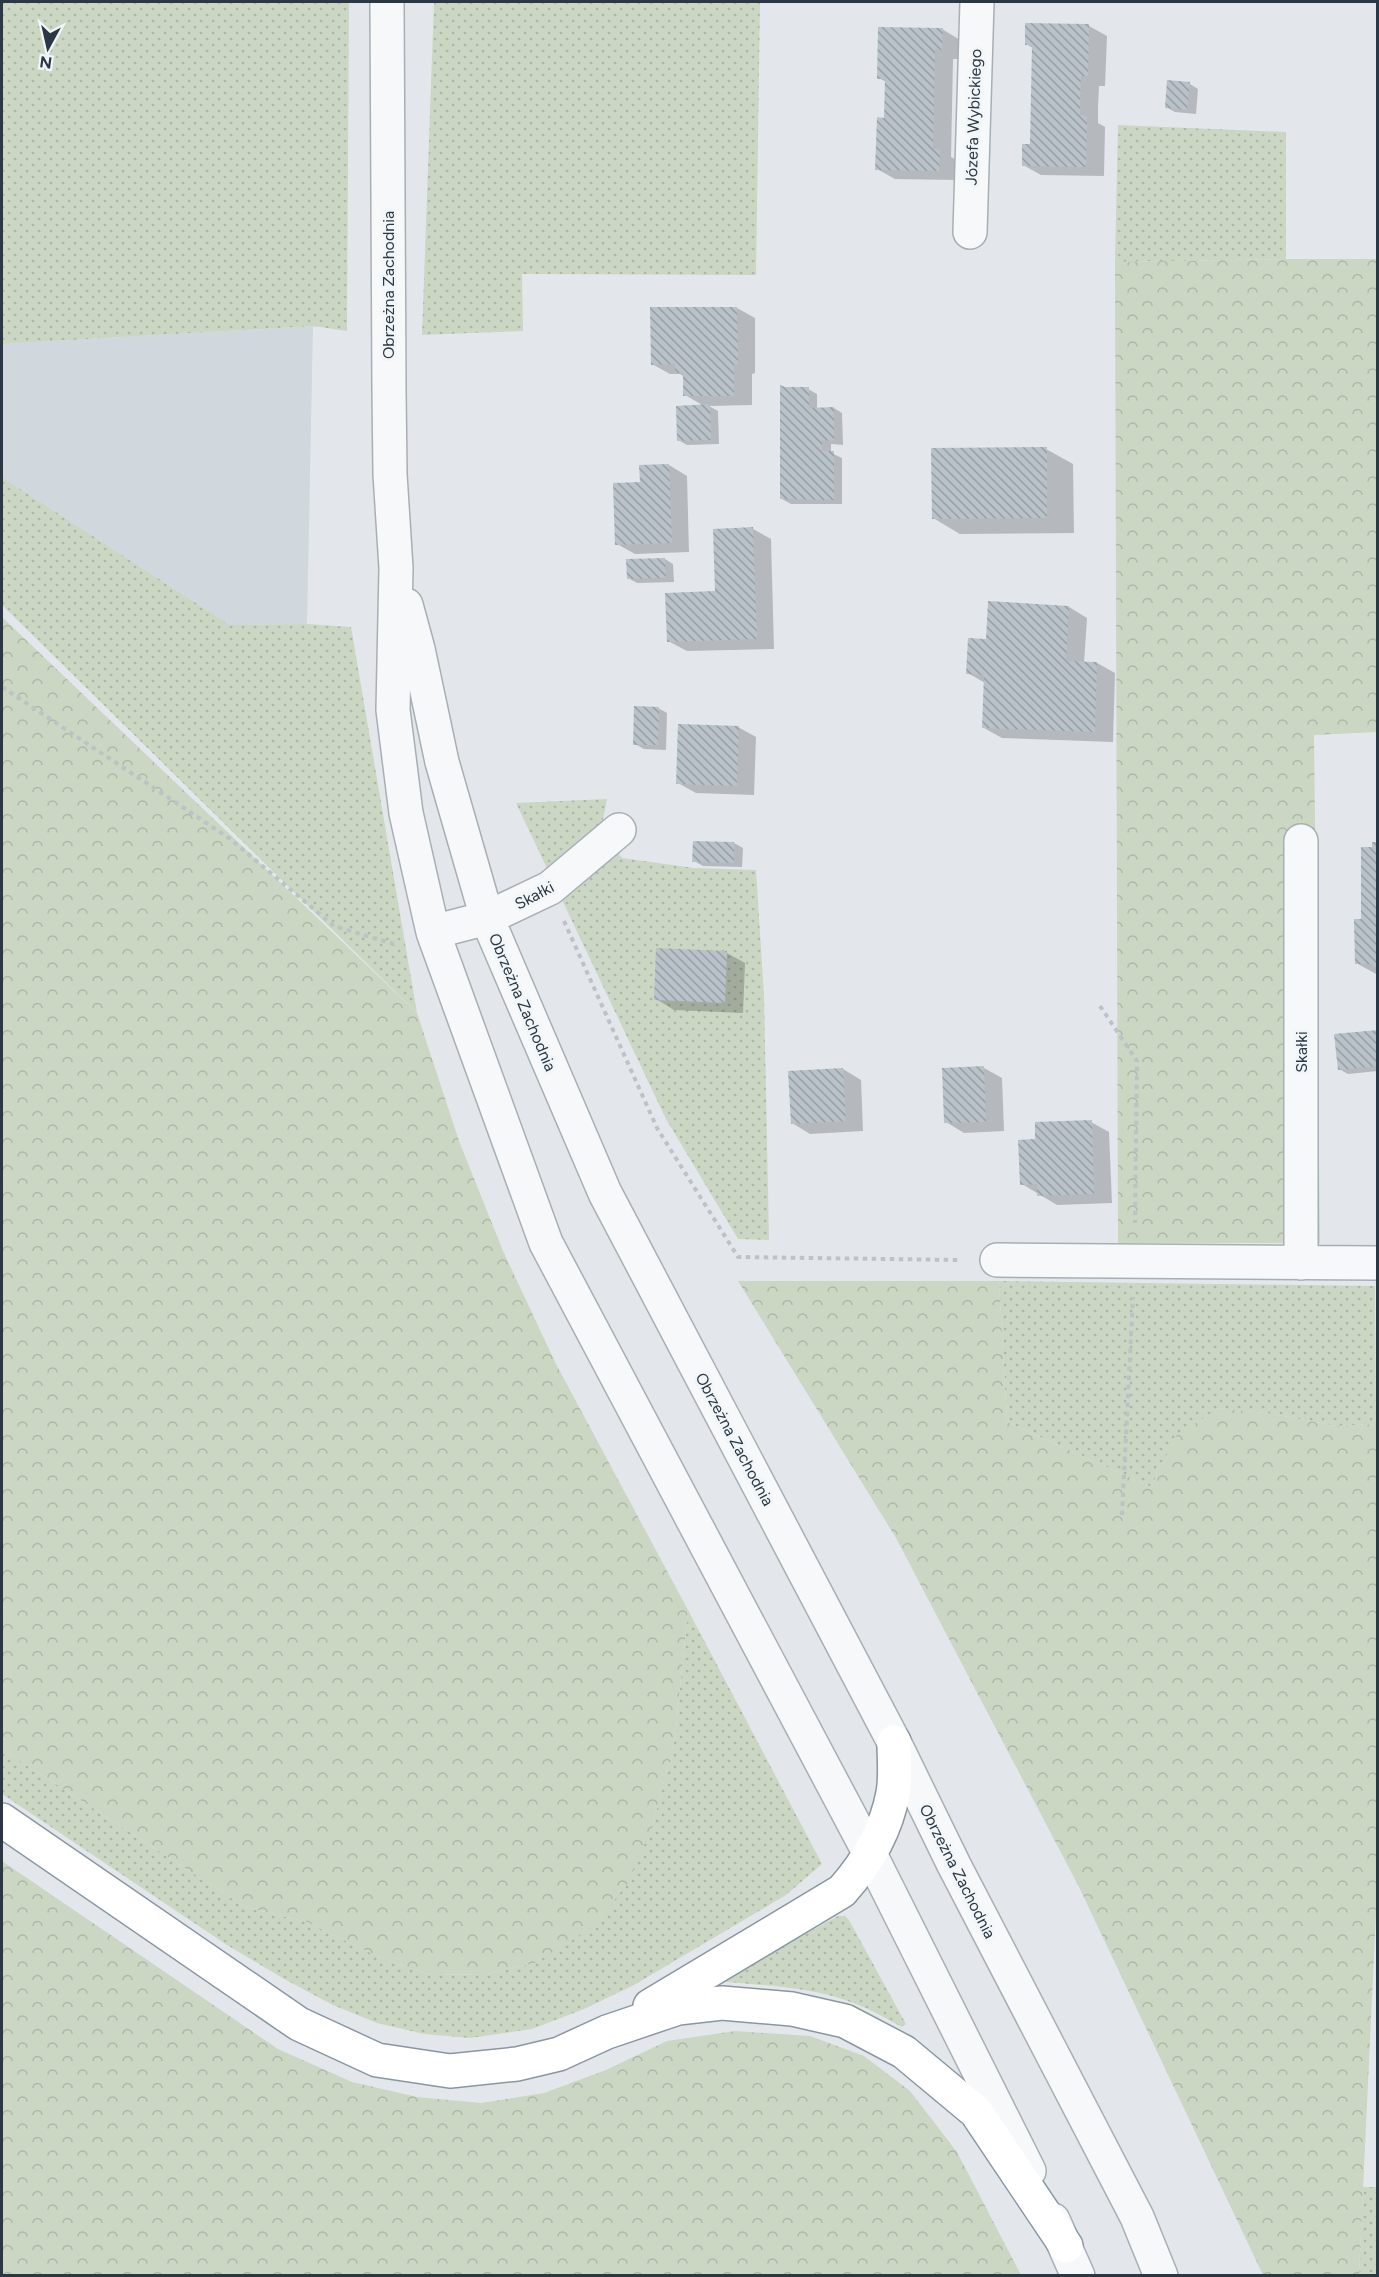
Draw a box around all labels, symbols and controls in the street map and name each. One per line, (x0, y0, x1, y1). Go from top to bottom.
north arrow (18, 18, 78, 78)
street label: Józefa Wybickiego (962, 48, 985, 186)
text: N (39, 52, 53, 73)
street label: Obrzeżna Zachodnia (379, 211, 398, 359)
street label: Skałki (511, 877, 557, 914)
street label: Obrzeżna Zachodnia (485, 930, 560, 1074)
street label: Skałki (1292, 1031, 1311, 1073)
street label: Obrzeżna Zachodnia (691, 1369, 778, 1509)
street label: Obrzeżna Zachodnia (915, 1801, 1000, 1942)

